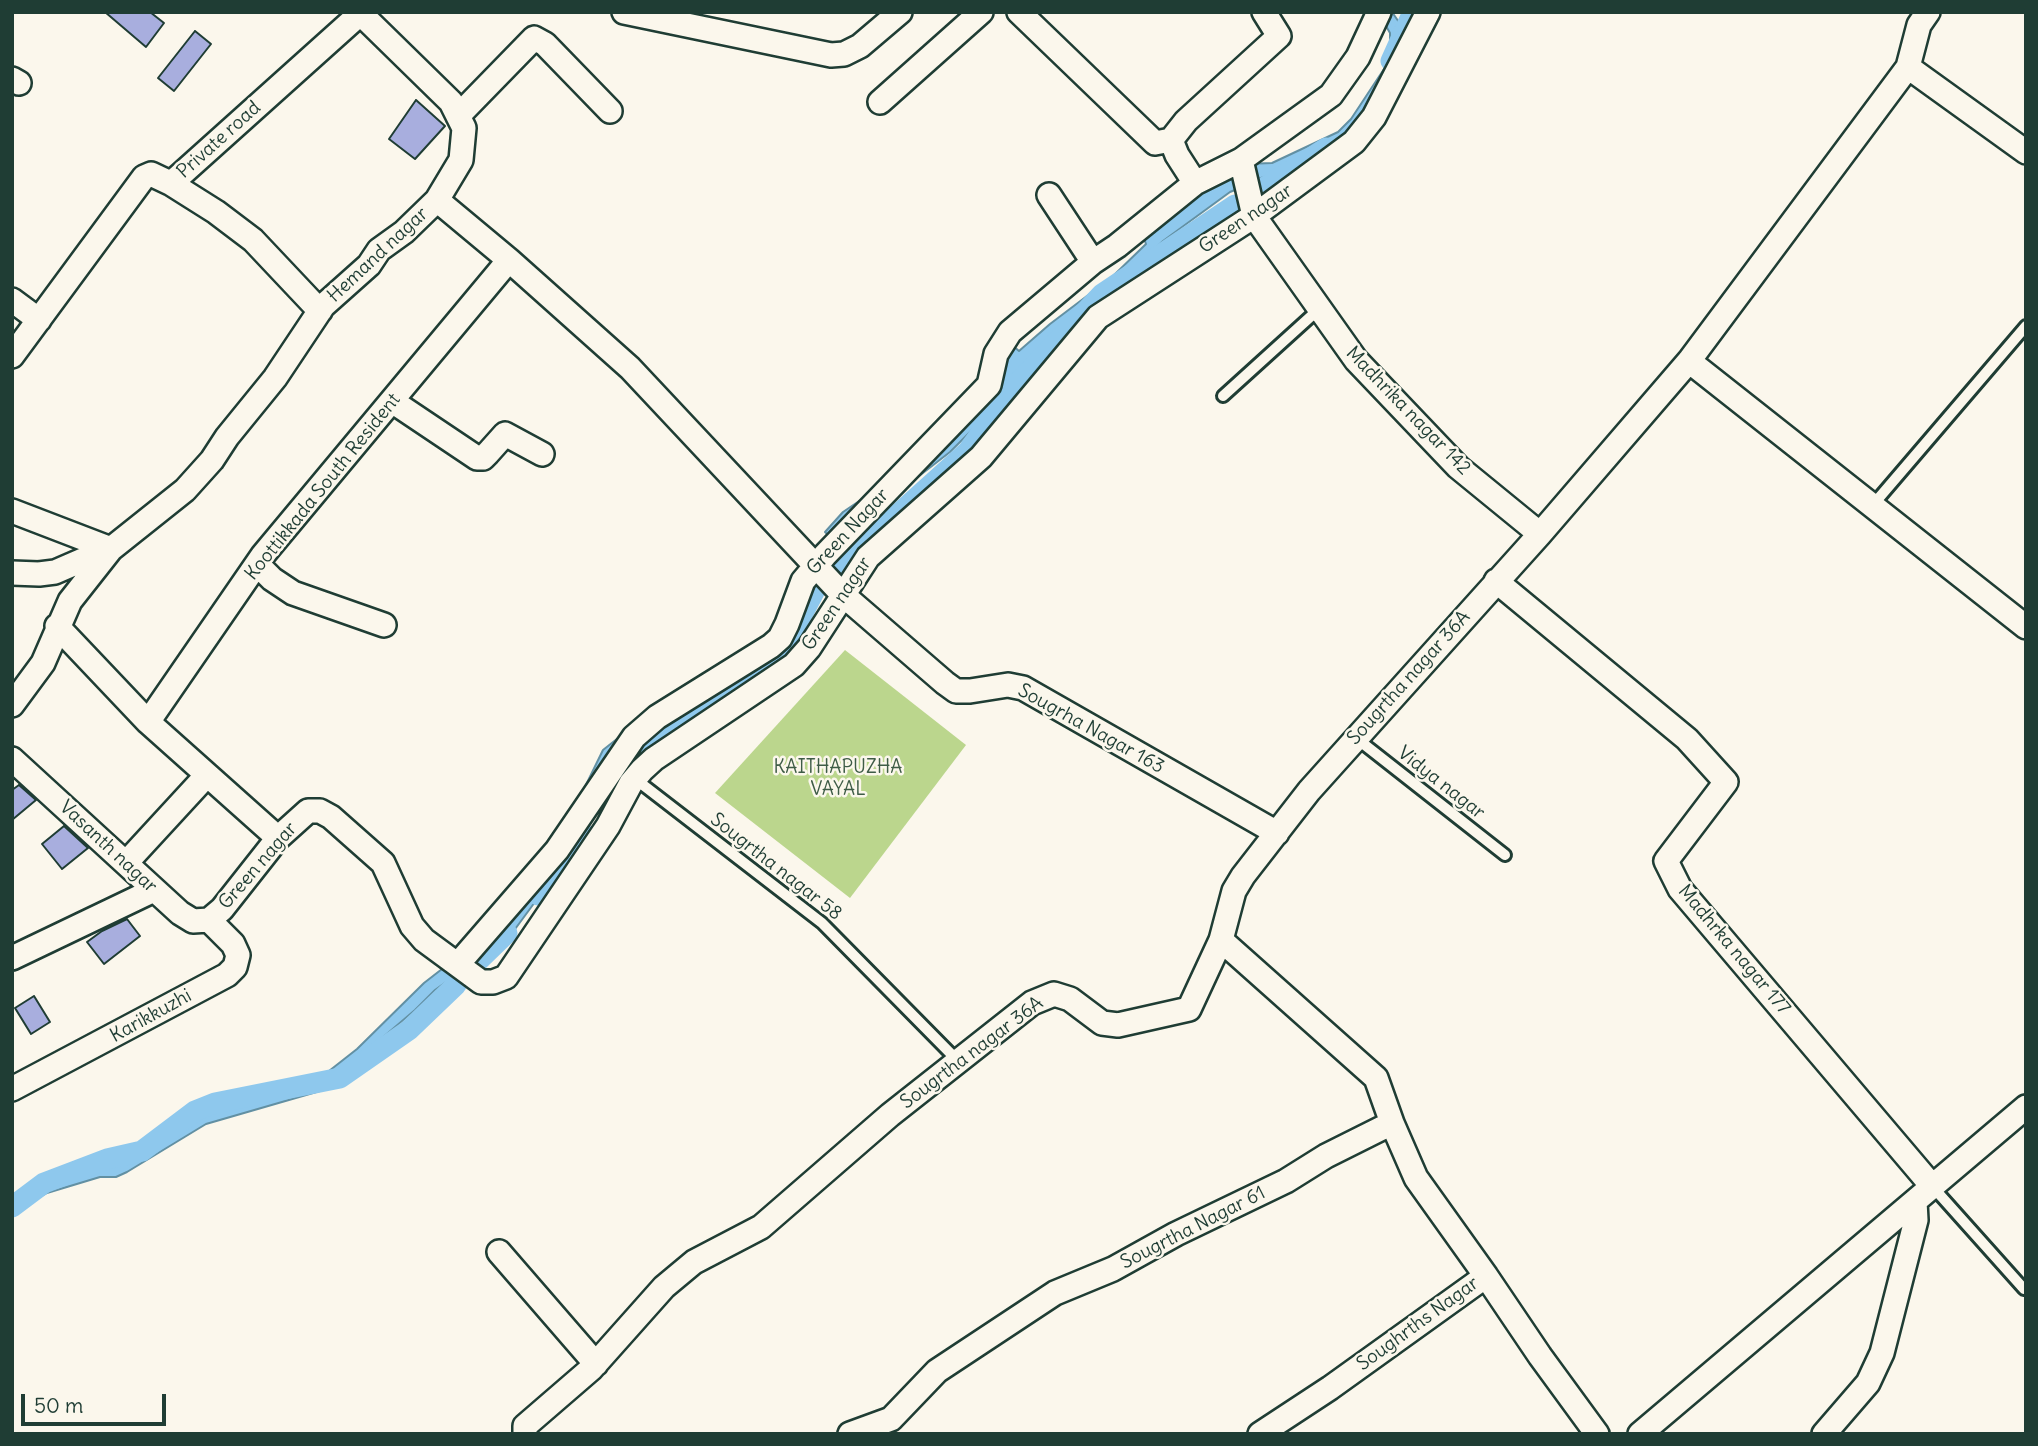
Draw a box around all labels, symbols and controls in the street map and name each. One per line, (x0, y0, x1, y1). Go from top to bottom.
street label: Private road (173, 97, 265, 183)
street label: Green nagar (1195, 179, 1297, 259)
street label: Hemand nagar (323, 203, 433, 307)
street label: Madhrika nagar 142 (1341, 342, 1475, 480)
street label: Koottikkada South Resident (241, 389, 405, 585)
street label: Green Nagar (802, 484, 894, 580)
street label: Green nagar (797, 553, 877, 655)
street label: Sougrtha nagar 36A (1343, 606, 1475, 750)
street label: Sougrha Nagar 163 (1014, 679, 1168, 779)
street label: Vidya nagar (1393, 742, 1489, 824)
park label: KAITHAPUZHA VAYAL (773, 757, 903, 801)
street label: Vasanth nagar (54, 796, 162, 898)
street label: Sougrtha nagar 58 (706, 809, 846, 925)
street label: Green nagar (214, 818, 302, 914)
street label: Madhrka nagar 177 (1673, 880, 1795, 1020)
street label: Karikkuzhi (106, 984, 196, 1048)
street label: Sougrtha nagar 36A (896, 992, 1048, 1114)
street label: Sougrtha Nagar 61 (1117, 1182, 1269, 1274)
street label: Soughrths Nagar (1353, 1272, 1483, 1376)
scale bar (24, 1380, 170, 1424)
text: 50 m (34, 1392, 83, 1419)

